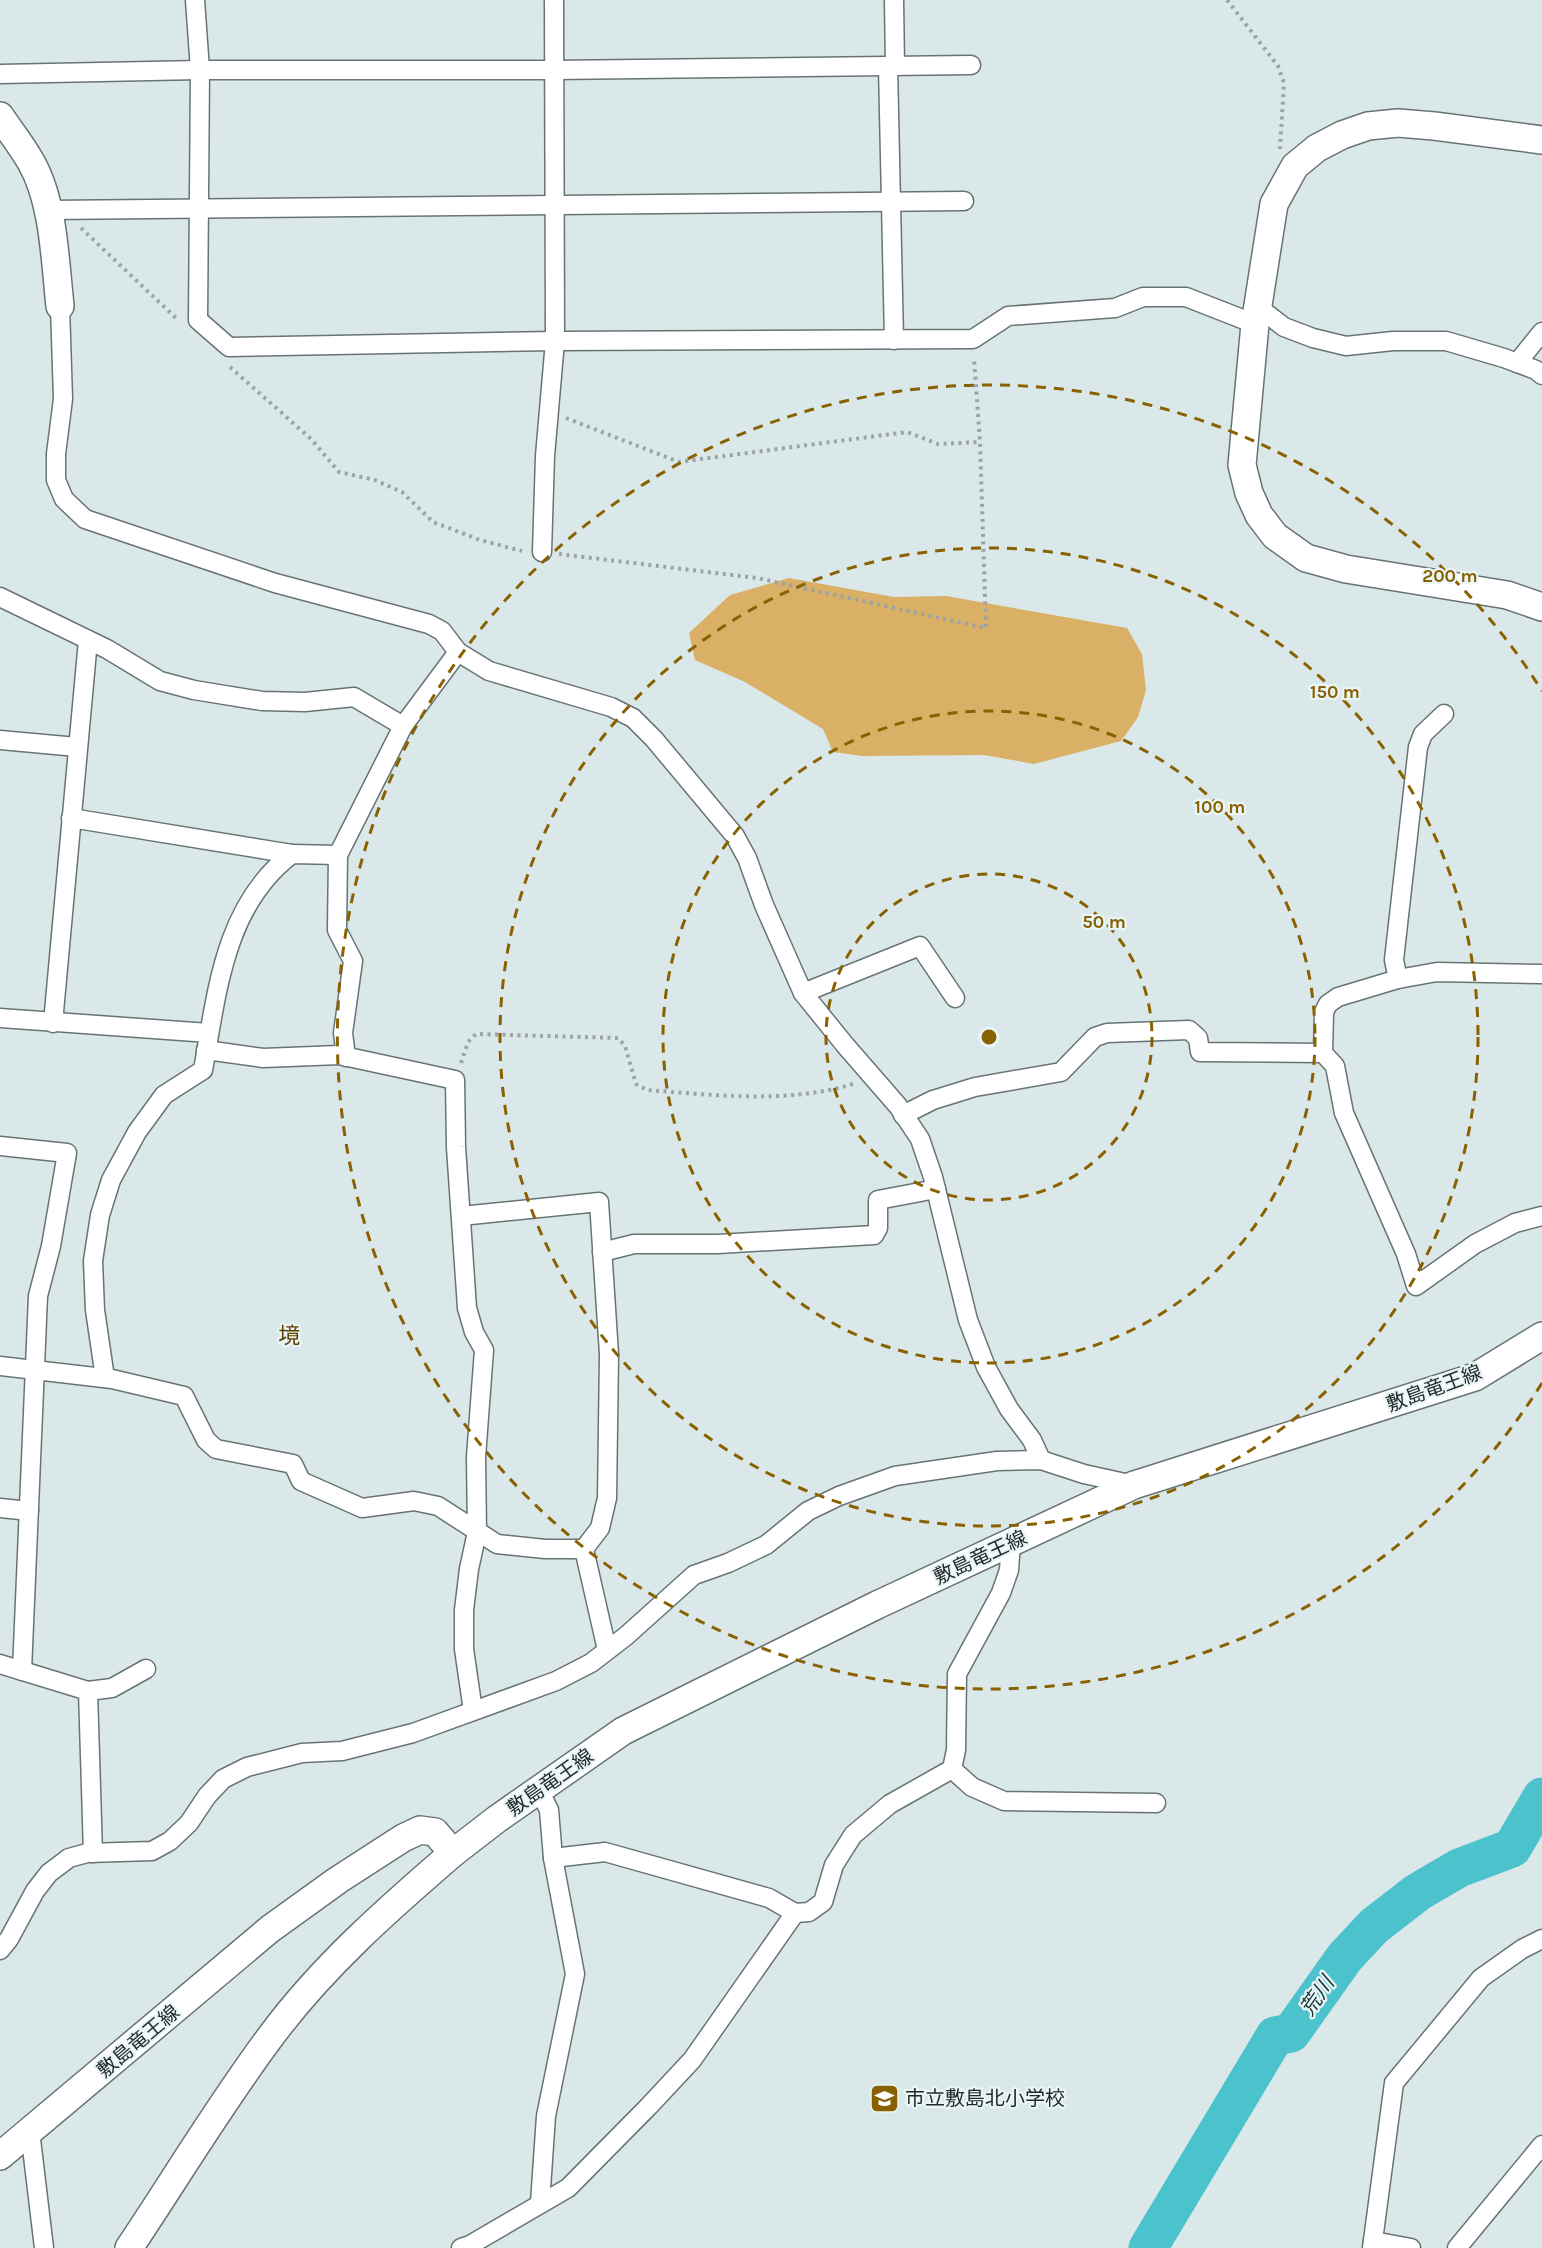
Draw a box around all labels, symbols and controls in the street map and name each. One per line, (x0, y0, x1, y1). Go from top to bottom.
text: 200 m (1422, 565, 1478, 587)
text: 150 m (1310, 681, 1360, 703)
text: 100 m (1195, 796, 1245, 818)
text: 50 m (1082, 911, 1126, 933)
centre of rings (979, 1027, 999, 1047)
district label: 境 (278, 1323, 300, 1349)
street label: 敷島竜王線 (1383, 1361, 1485, 1416)
street label: 敷島竜王線 (930, 1526, 1030, 1589)
street label: 敷島竜王線 (503, 1744, 598, 1821)
water label: 荒川 (1295, 1970, 1340, 2020)
street label: 敷島竜王線 (93, 2000, 184, 2082)
school or university icon: 市立敷島北小学校 (868, 2082, 900, 2114)
place label: 市立敷島北小学校 (905, 2087, 1065, 2110)

